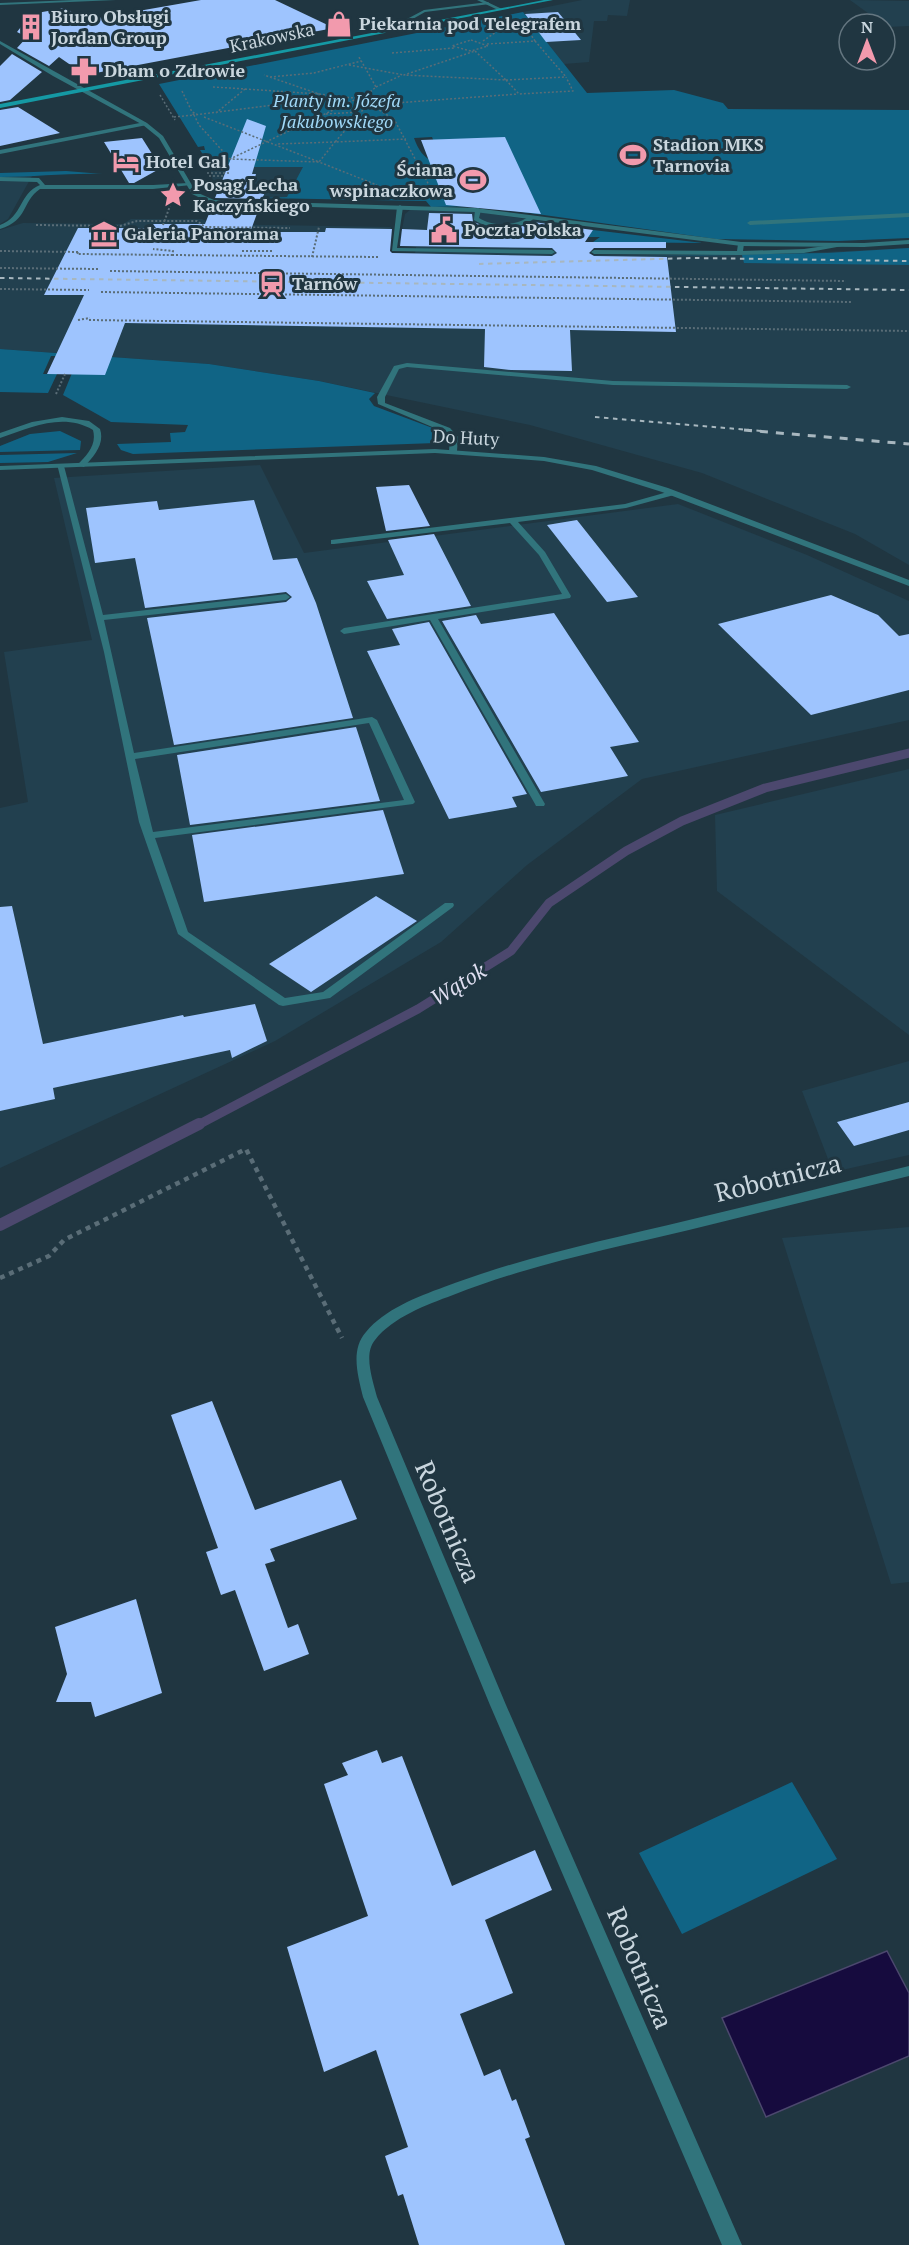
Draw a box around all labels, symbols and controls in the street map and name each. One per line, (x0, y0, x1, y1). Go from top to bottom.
place label: Biuro Obsługi Jordan Group (51, 4, 169, 49)
shop icon: Piekarnia pod Telegrafem (324, 9, 354, 39)
place label: Piekarnia pod Telegrafem (359, 11, 582, 35)
building icon: Biuro Obsługi Jordan Group (16, 12, 46, 42)
north arrow (837, 12, 897, 72)
street label: Krakowska (227, 16, 316, 58)
text: N (861, 16, 873, 38)
pharmacy icon: Dbam o Zdrowie (69, 56, 99, 86)
place label: Dbam o Zdrowie (104, 58, 245, 82)
park label: Planty im. Józefa Jakubowskiego (272, 88, 401, 133)
place label: Stadion MKS Tarnovia (653, 132, 764, 177)
sports icon: Stadion MKS Tarnovia (618, 140, 648, 170)
hotel icon: Hotel Gal (111, 147, 141, 177)
place label: Hotel Gal (146, 149, 227, 173)
place label: Ściana wspinaczkowa (329, 157, 453, 202)
sports icon: Ściana wspinaczkowa (458, 165, 488, 195)
place label: Posąg Lecha Kaczyńskiego (193, 172, 310, 217)
place icon: Posąg Lecha Kaczyńskiego (158, 180, 188, 210)
public building icon: Poczta Polska (429, 215, 459, 245)
place label: Poczta Polska (464, 217, 582, 241)
museum icon: Galeria Panorama (89, 219, 119, 249)
place label: Galeria Panorama (124, 221, 279, 245)
station icon: Tarnów (257, 269, 287, 299)
place label: Tarnów (292, 271, 358, 295)
street label: Do Huty (432, 423, 501, 451)
water label: Wątok (424, 955, 491, 1012)
street label: Robotnicza (711, 1145, 845, 1209)
street label: Robotnicza (408, 1456, 490, 1588)
street label: Robotnicza (600, 1902, 682, 2034)

